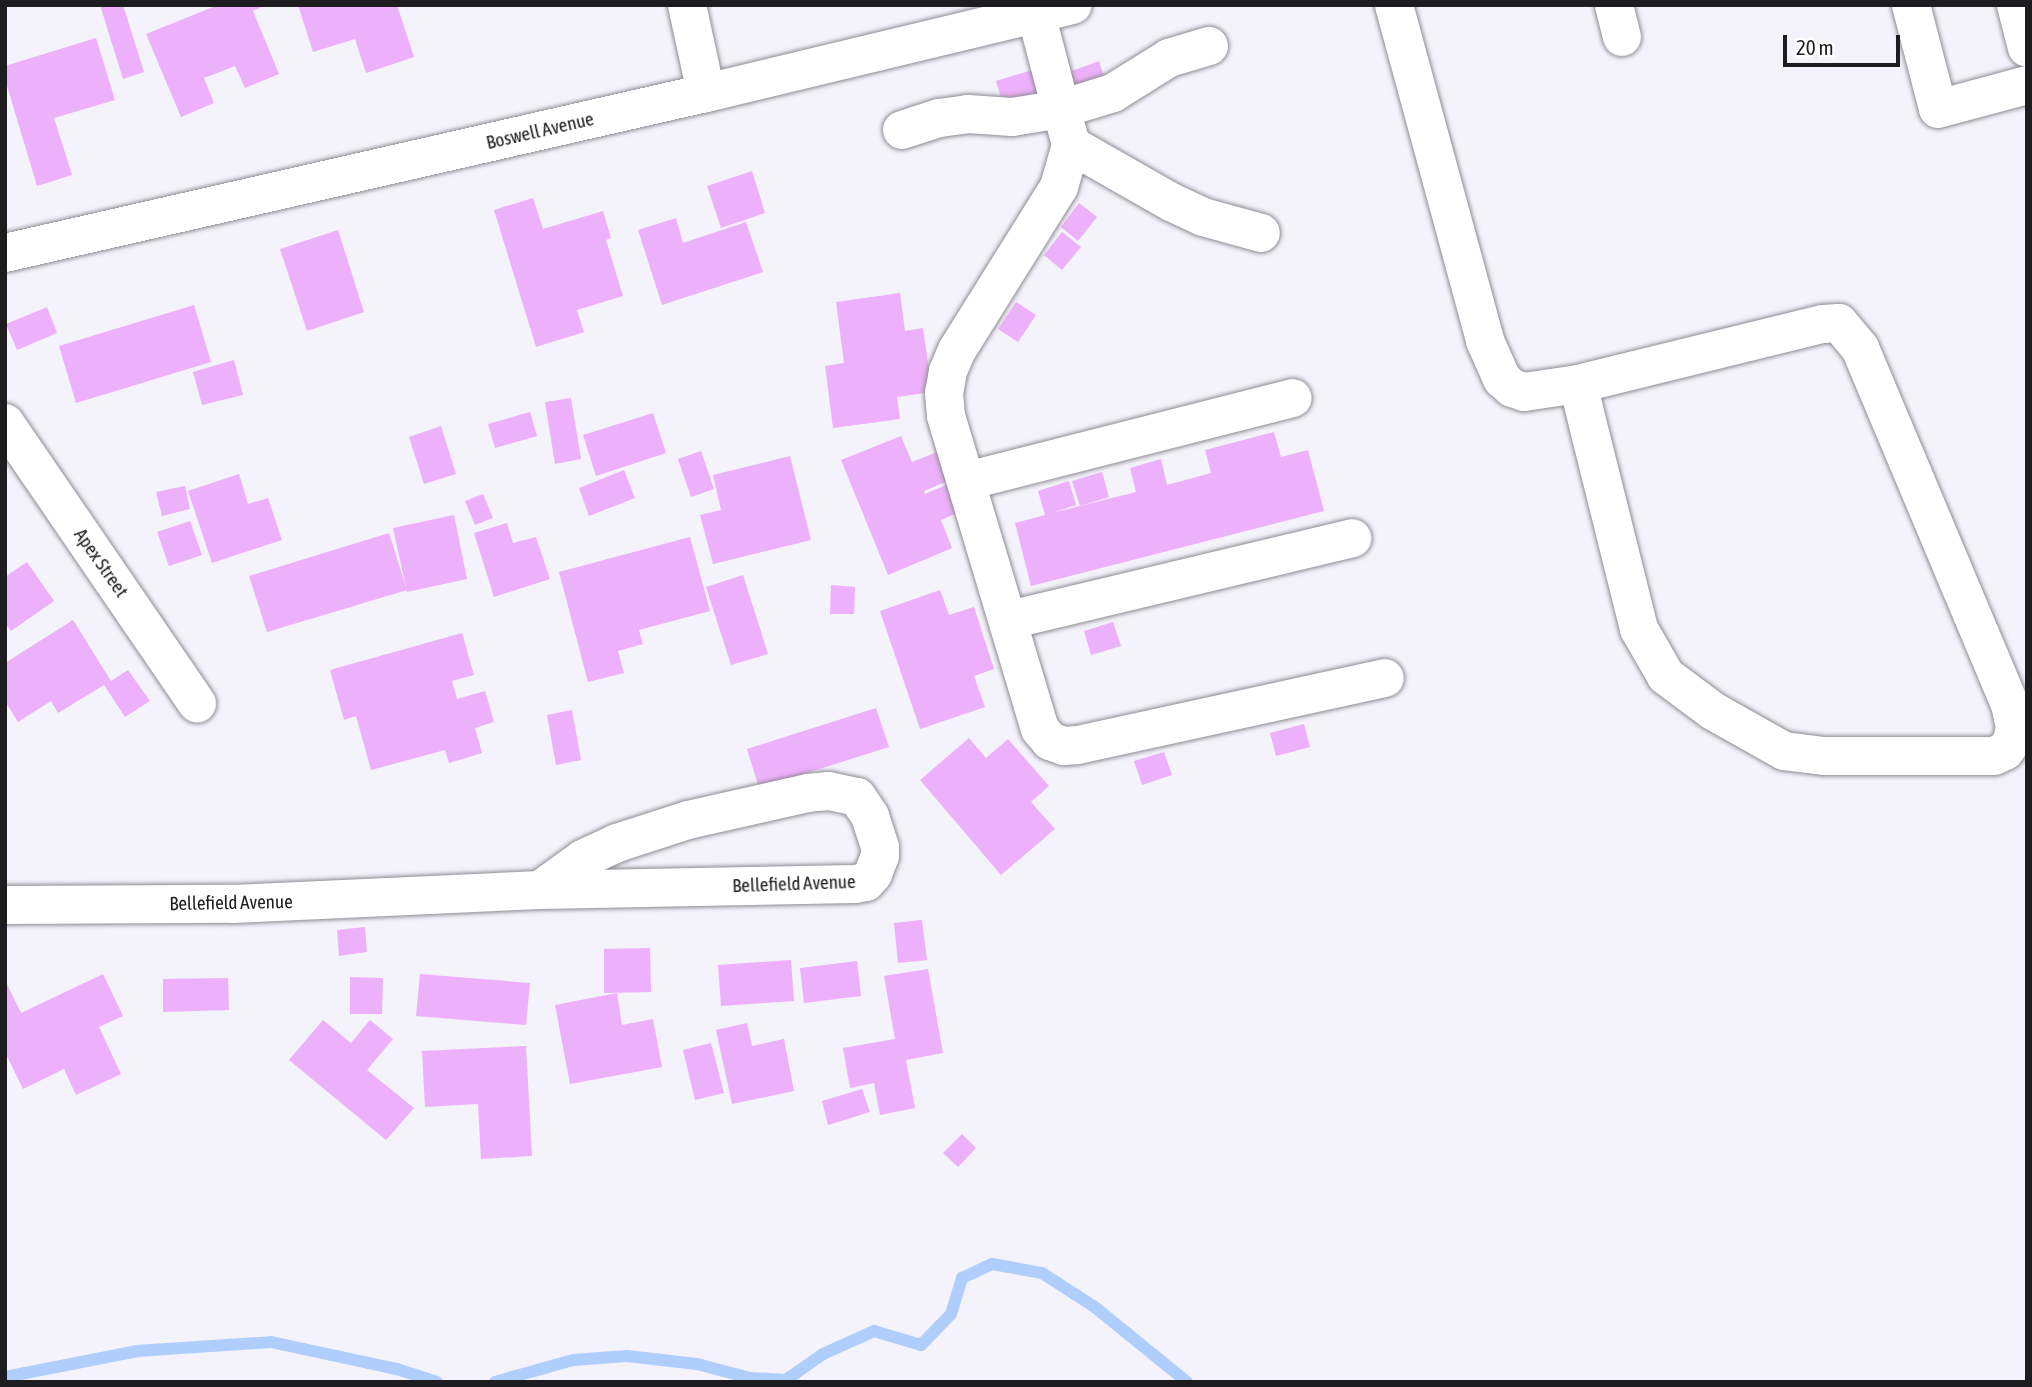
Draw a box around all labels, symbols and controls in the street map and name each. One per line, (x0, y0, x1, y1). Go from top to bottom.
scale bar (1787, 21, 1904, 65)
text: 20 m (1796, 35, 1834, 59)
street label: Boswell Avenue (484, 108, 596, 154)
street label: Apex Street (69, 524, 133, 602)
street label: Bellefield Avenue (732, 870, 856, 898)
street label: Bellefield Avenue (169, 891, 293, 915)

